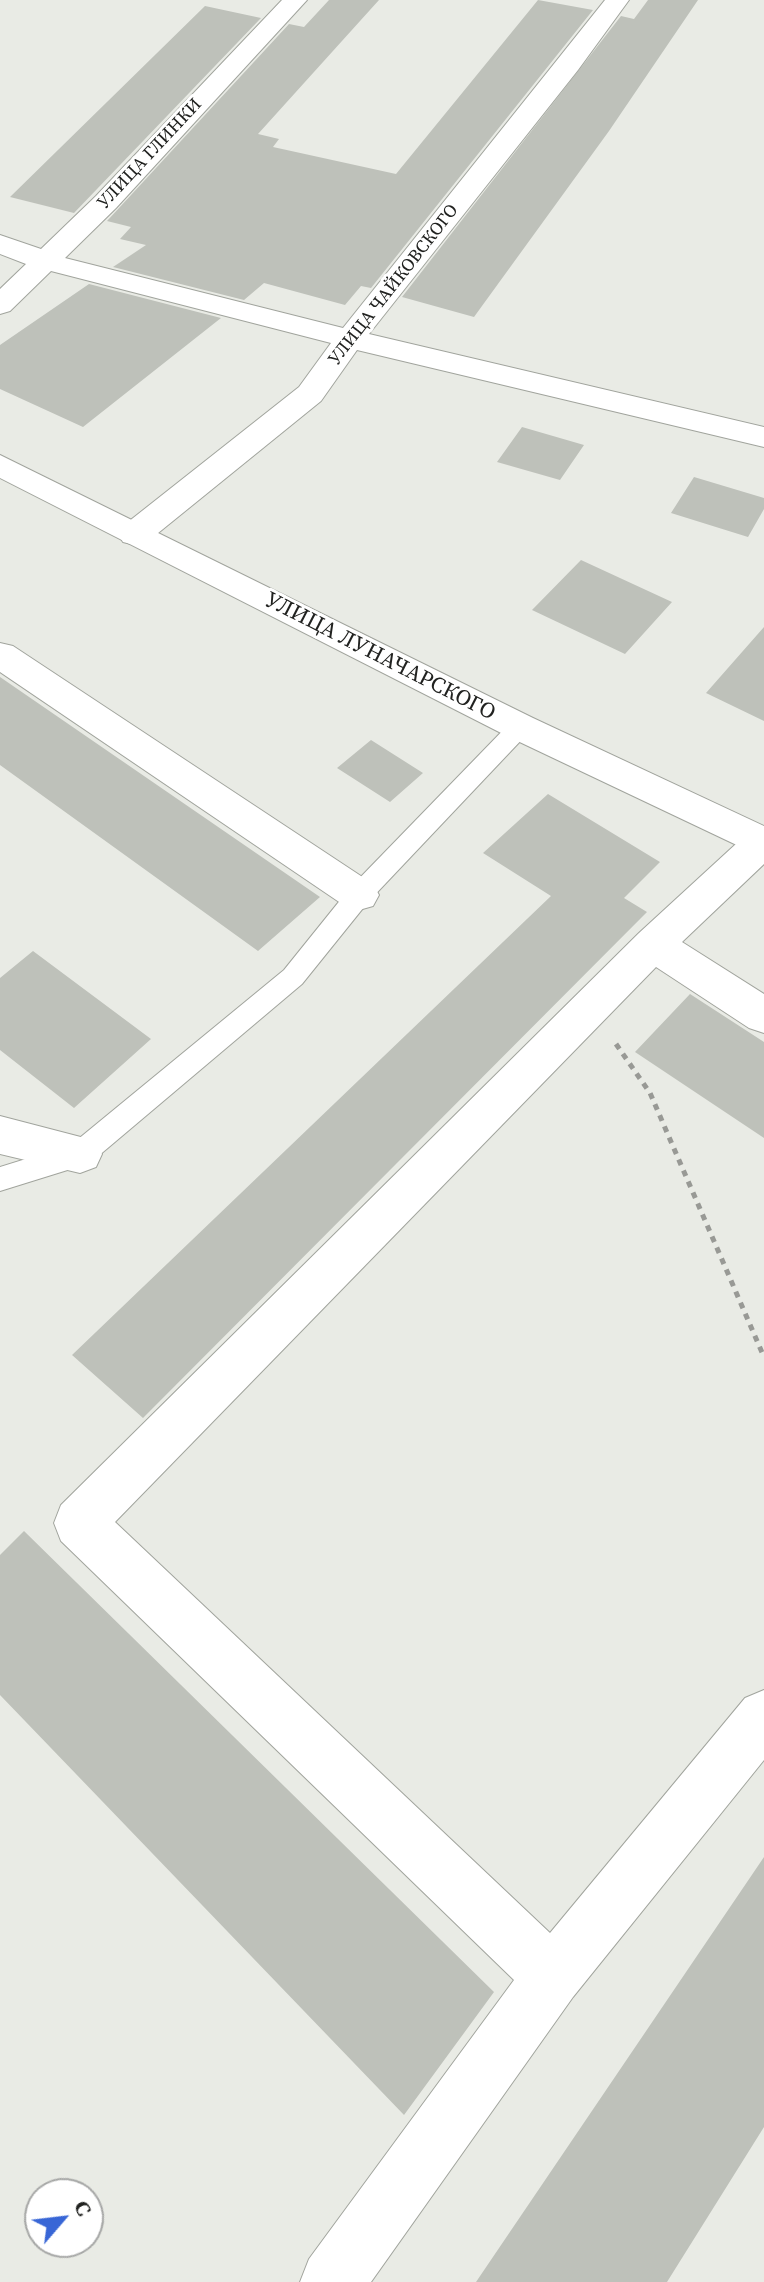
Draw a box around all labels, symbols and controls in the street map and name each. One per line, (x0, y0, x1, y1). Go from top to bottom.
street label: УЛИЦА ГЛИНКИ (93, 94, 207, 214)
street label: УЛИЦА ЧАЙКОВСКОГО (324, 200, 464, 370)
street label: УЛИЦА ЛУНАЧАРСКОГО (260, 587, 500, 727)
north arrow (24, 2178, 104, 2258)
text: С (67, 2195, 100, 2221)

